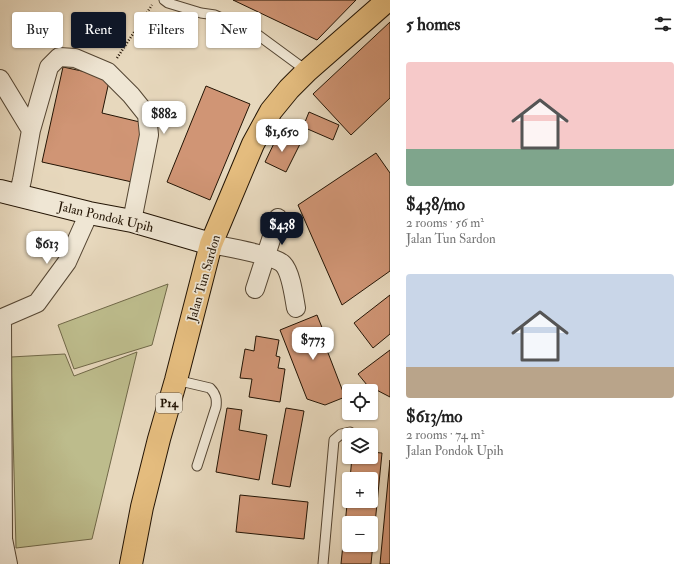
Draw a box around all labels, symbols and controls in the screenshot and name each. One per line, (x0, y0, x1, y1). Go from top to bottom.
chip: Buy (12, 12, 63, 48)
chip: Rent (71, 12, 126, 48)
chip: Filters (134, 12, 198, 48)
chip: New (206, 12, 261, 48)
icon: filters (652, 13, 674, 35)
text: 5 homes (406, 14, 460, 35)
icon: home (504, 88, 576, 160)
pin: $882 (140, 101, 188, 135)
text: $882 (151, 106, 177, 122)
pin: $1,650 (249, 119, 315, 153)
text: $1,650 (265, 124, 299, 140)
text: $438/mo (406, 194, 465, 215)
street label: Jalan Pondok Upih (55, 198, 155, 237)
pin: $438 (258, 212, 306, 246)
text: 2 rooms · 56 m² (406, 215, 484, 231)
text: $438 (269, 217, 295, 233)
pin: $613 (23, 231, 71, 265)
text: Jalan Tun Sardon (406, 231, 496, 247)
street label: Jalan Tun Sardon (184, 233, 224, 325)
text: $613 (35, 236, 59, 252)
icon: home (504, 300, 576, 372)
pin: $773 (289, 327, 337, 361)
text: $773 (301, 332, 325, 348)
map controls (342, 384, 378, 552)
button: locate (342, 384, 378, 420)
road number: P14 (156, 393, 182, 413)
text: $613/mo (406, 406, 462, 427)
text: 2 rooms · 74 m² (406, 427, 484, 443)
button: layers (342, 428, 378, 464)
text: Jalan Pondok Upih (406, 443, 504, 459)
button: + (342, 472, 378, 508)
button: − (342, 516, 378, 552)

